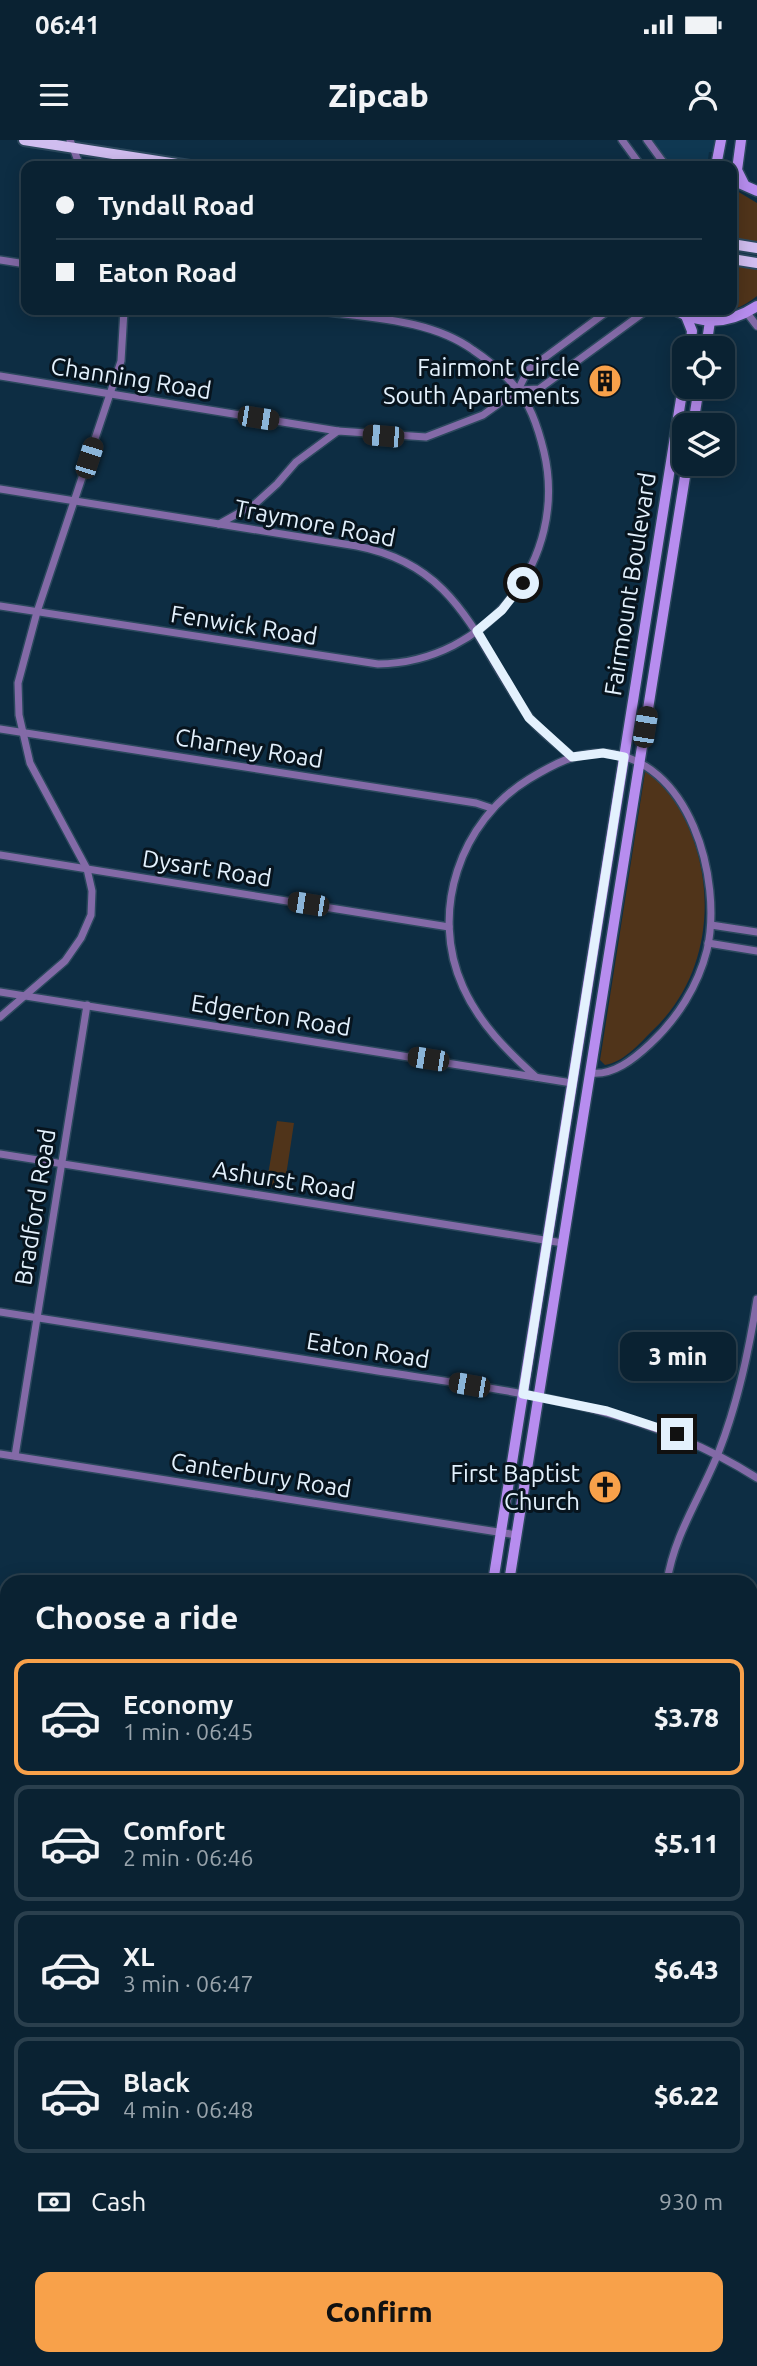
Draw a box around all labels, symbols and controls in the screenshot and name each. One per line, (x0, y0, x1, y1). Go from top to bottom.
text: 06:41 (35, 10, 100, 39)
icon: menu (35, 76, 73, 114)
icon: person (684, 76, 722, 114)
text: Zipcab (328, 77, 429, 113)
text: Tyndall Road (98, 191, 255, 220)
text: Eaton Road (98, 258, 237, 287)
map controls (672, 336, 735, 476)
button: locate (672, 336, 735, 399)
street label: Channing Road (49, 352, 213, 404)
place label: Fairmont Circle South Apartments (383, 354, 580, 409)
building icon: Fairmont Circle South Apartments (586, 362, 624, 400)
car (236, 404, 281, 432)
button: layers (672, 413, 735, 476)
car (362, 424, 405, 448)
car (73, 435, 106, 481)
street label: Fairmount Boulevard (599, 470, 661, 698)
street label: Traymore Road (232, 494, 398, 552)
route start (507, 567, 539, 599)
street label: Fenwick Road (169, 600, 319, 650)
car (632, 705, 659, 749)
street label: Charney Road (173, 723, 325, 773)
street label: Dysart Road (140, 844, 274, 892)
car (286, 890, 331, 918)
street label: Edgerton Road (189, 989, 353, 1041)
car (406, 1045, 451, 1073)
street label: Bradford Road (9, 1127, 61, 1287)
street label: Ashurst Road (211, 1155, 357, 1205)
street label: Eaton Road (305, 1327, 431, 1373)
callout: 3 min (619, 1332, 735, 1382)
text: 3 min (649, 1344, 707, 1369)
car (447, 1371, 492, 1399)
route end (661, 1418, 693, 1450)
street label: Canterbury Road (169, 1447, 353, 1503)
place label: First Baptist Church (450, 1460, 581, 1515)
church icon: First Baptist Church (586, 1468, 624, 1506)
text: Choose a ride (35, 1599, 238, 1635)
icon: car (39, 1686, 102, 1749)
text: Economy (123, 1690, 233, 1719)
text: $3.78 (654, 1703, 719, 1732)
text: 1 min · 06:45 (123, 1719, 254, 1744)
icon: car (39, 1812, 102, 1875)
text: Comfort (123, 1816, 226, 1845)
text: $5.11 (654, 1829, 719, 1858)
text: 2 min · 06:46 (123, 1845, 254, 1870)
icon: car (39, 1938, 102, 2001)
text: XL (123, 1942, 154, 1971)
text: $6.43 (654, 1955, 719, 1984)
text: 3 min · 06:47 (123, 1971, 254, 1996)
icon: car (39, 2064, 102, 2127)
text: Black (123, 2068, 190, 2097)
text: $6.22 (654, 2081, 719, 2110)
text: 4 min · 06:48 (123, 2097, 254, 2122)
icon: cash (35, 2183, 73, 2221)
text: Cash (91, 2187, 146, 2216)
text: 930 m (659, 2189, 723, 2214)
button: Confirm (35, 2272, 723, 2352)

